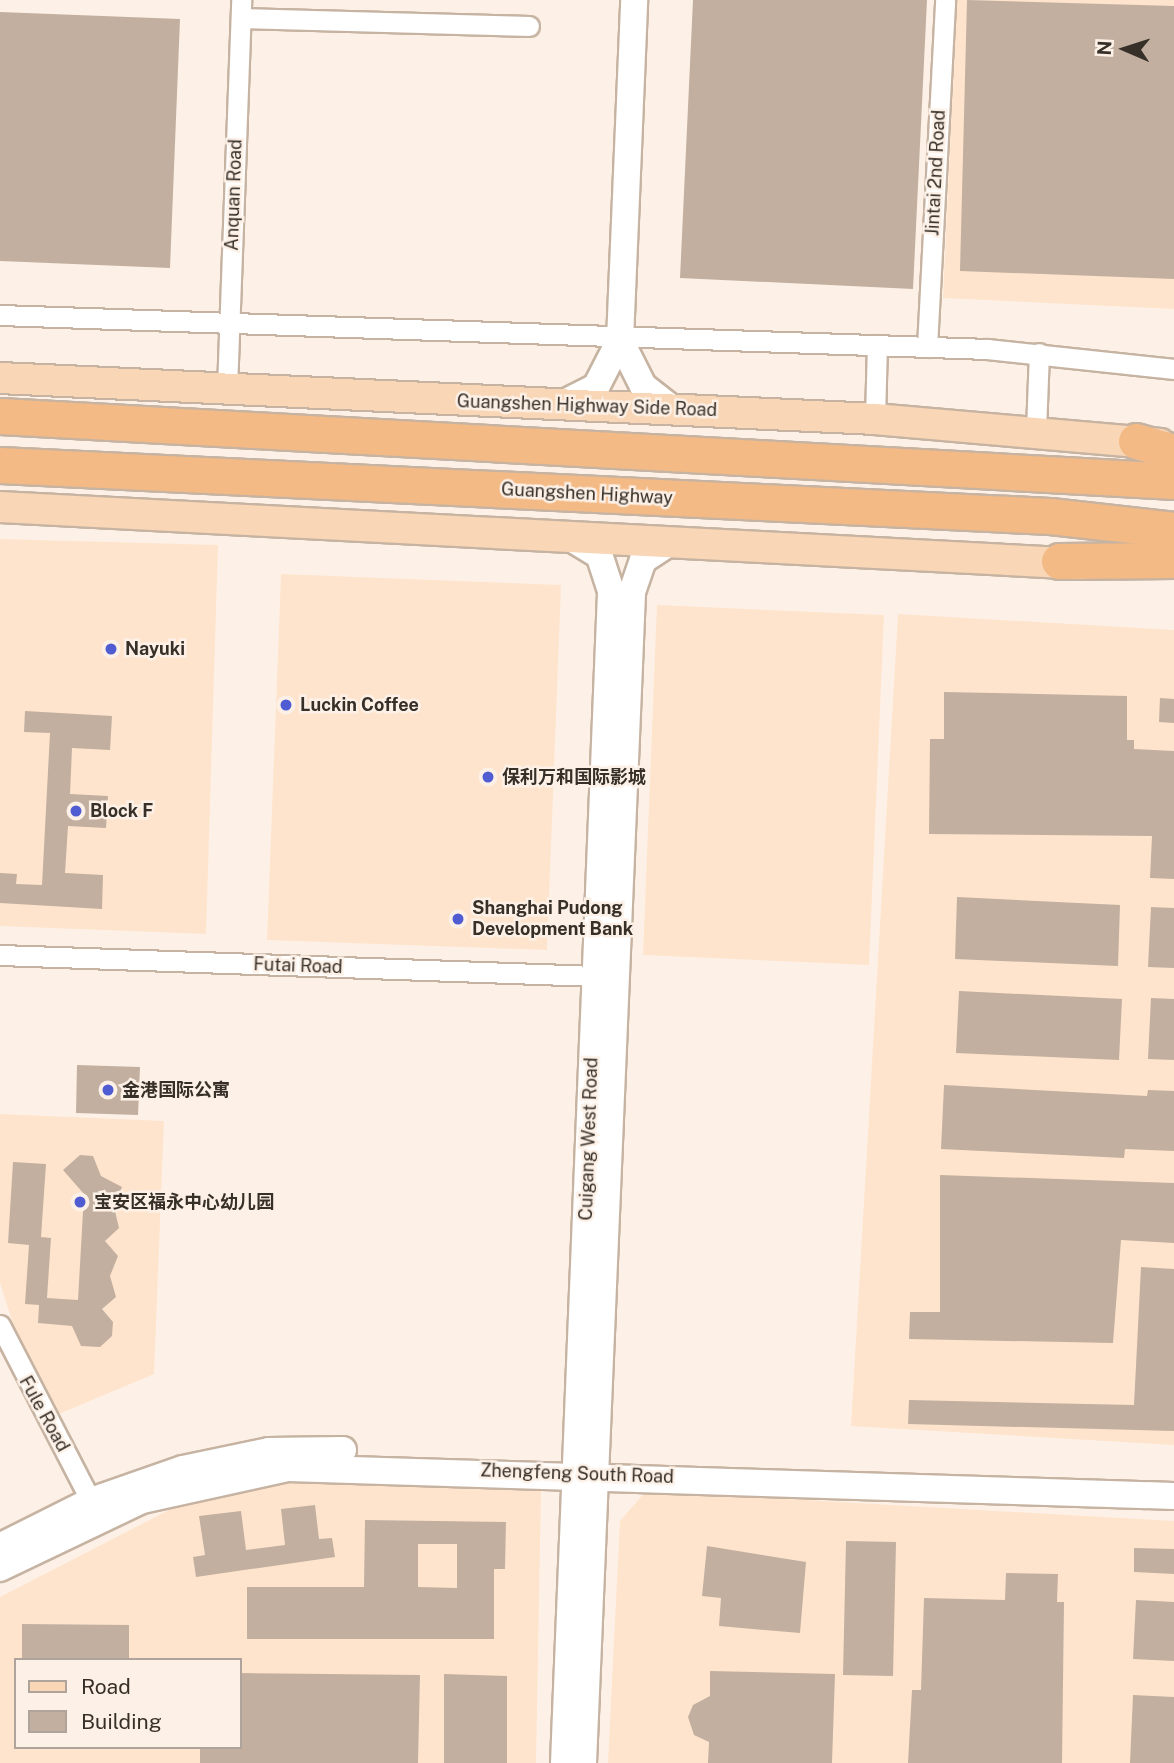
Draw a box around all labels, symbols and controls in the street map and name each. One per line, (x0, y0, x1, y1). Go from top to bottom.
north arrow (1090, 14, 1160, 84)
text: N (1093, 40, 1115, 56)
street label: Jintai 2nd Road (922, 109, 950, 237)
street label: Anquan Road (221, 139, 247, 251)
street label: Guangshen Highway Side Road (456, 391, 718, 421)
street label: Guangshen Highway (501, 479, 673, 509)
place label: Nayuki (125, 638, 185, 660)
marker: Nayuki (103, 641, 119, 657)
place label: Luckin Coffee (300, 694, 419, 716)
marker: Luckin Coffee (278, 697, 294, 713)
place label: 保利万和国际影城 (502, 766, 646, 788)
marker: 保利万和国际影城 (480, 769, 496, 785)
place label: Block F (90, 800, 153, 822)
marker: Block F (68, 803, 84, 819)
place label: Shanghai Pudong Development Bank (472, 898, 633, 940)
marker: Shanghai Pudong Development Bank (450, 911, 466, 927)
street label: Futai Road (253, 954, 343, 978)
street label: Cuigang West Road (575, 1057, 603, 1221)
place label: 金港国际公寓 (122, 1079, 230, 1101)
marker: 金港国际公寓 (100, 1082, 116, 1098)
place label: 宝安区福永中心幼儿园 (94, 1191, 274, 1213)
marker: 宝安区福永中心幼儿园 (72, 1194, 88, 1210)
street label: Fule Road (14, 1372, 74, 1456)
street label: Zhengfeng South Road (480, 1460, 674, 1488)
legend (14, 1658, 242, 1749)
text: Road (81, 1674, 131, 1699)
text: Building (81, 1709, 162, 1734)

